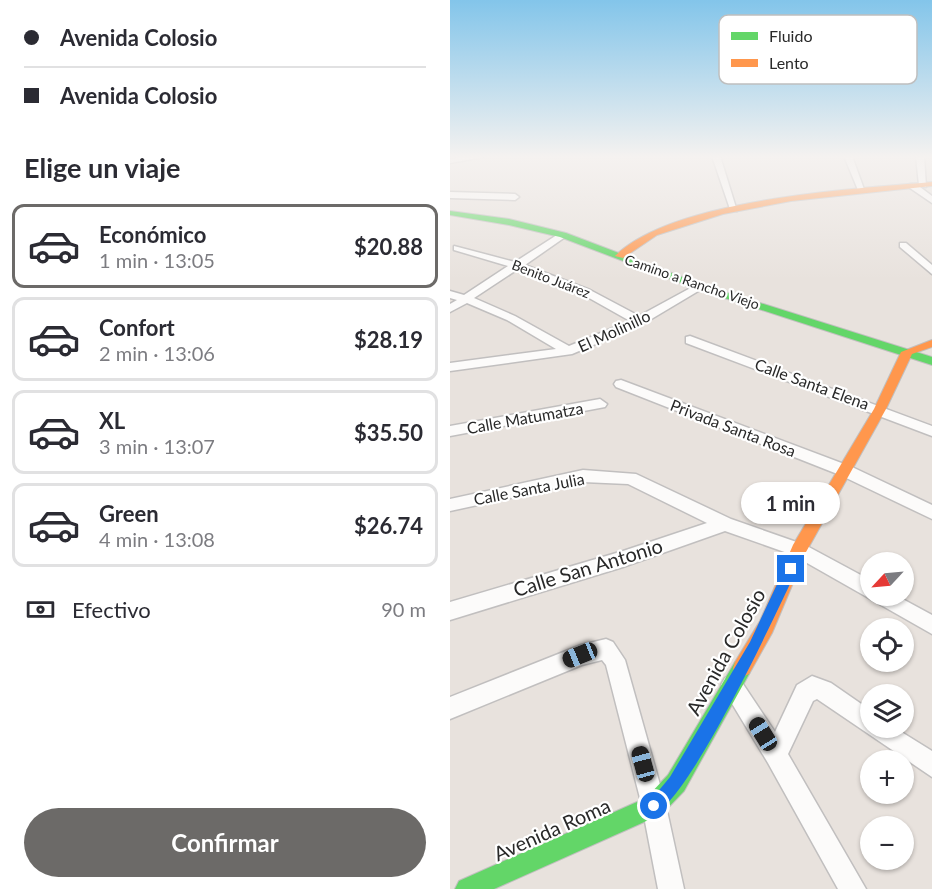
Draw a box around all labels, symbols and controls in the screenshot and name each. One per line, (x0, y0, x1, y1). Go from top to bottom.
legend (719, 15, 917, 84)
text: Avenida Colosio (60, 24, 217, 51)
text: Fluido (769, 26, 812, 45)
text: Lento (769, 53, 809, 72)
text: Avenida Colosio (60, 82, 217, 109)
text: Elige un viaje (24, 151, 181, 184)
icon: car (27, 219, 81, 273)
text: Económico (99, 221, 206, 248)
text: $20.88 (354, 233, 423, 260)
text: 1 min · 13:05 (99, 248, 215, 272)
street label: Camino a Rancho Viejo (622, 250, 762, 313)
street label: Benito Juárez (510, 256, 593, 301)
street label: El Molinillo (575, 306, 653, 356)
icon: car (27, 312, 81, 366)
text: Confort (99, 314, 175, 341)
text: $28.19 (354, 326, 423, 353)
text: 2 min · 13:06 (99, 341, 215, 365)
street label: Calle Santa Elena (752, 354, 872, 413)
street label: Privada Santa Rosa (668, 395, 799, 460)
street label: Calle Matumatza (465, 398, 585, 437)
icon: car (27, 405, 81, 459)
text: XL (99, 407, 125, 434)
text: $35.50 (354, 419, 423, 446)
text: 3 min · 13:07 (99, 434, 215, 458)
street label: Calle Santa Julia (472, 468, 586, 509)
callout: 1 min (742, 482, 841, 524)
text: 1 min (766, 491, 815, 515)
icon: car (27, 498, 81, 552)
text: Green (99, 500, 159, 527)
text: $26.74 (354, 512, 423, 539)
text: 4 min · 13:08 (99, 527, 215, 551)
street label: Calle San Antonio (510, 533, 665, 601)
north arrow (860, 552, 914, 606)
map controls (860, 552, 914, 870)
route end (777, 555, 804, 582)
street label: Avenida Colosio (680, 584, 770, 719)
icon: cash (24, 593, 57, 626)
text: Efectivo (72, 596, 151, 623)
text: 90 m (381, 597, 426, 621)
button: locate (860, 618, 914, 672)
car (560, 640, 600, 670)
button: layers (860, 684, 914, 738)
car (746, 714, 780, 754)
car (630, 744, 656, 784)
button: + (860, 750, 914, 804)
route start (640, 792, 667, 819)
street label: Avenida Roma (490, 793, 614, 866)
button: Confirmar (24, 808, 426, 877)
button: − (860, 816, 914, 870)

